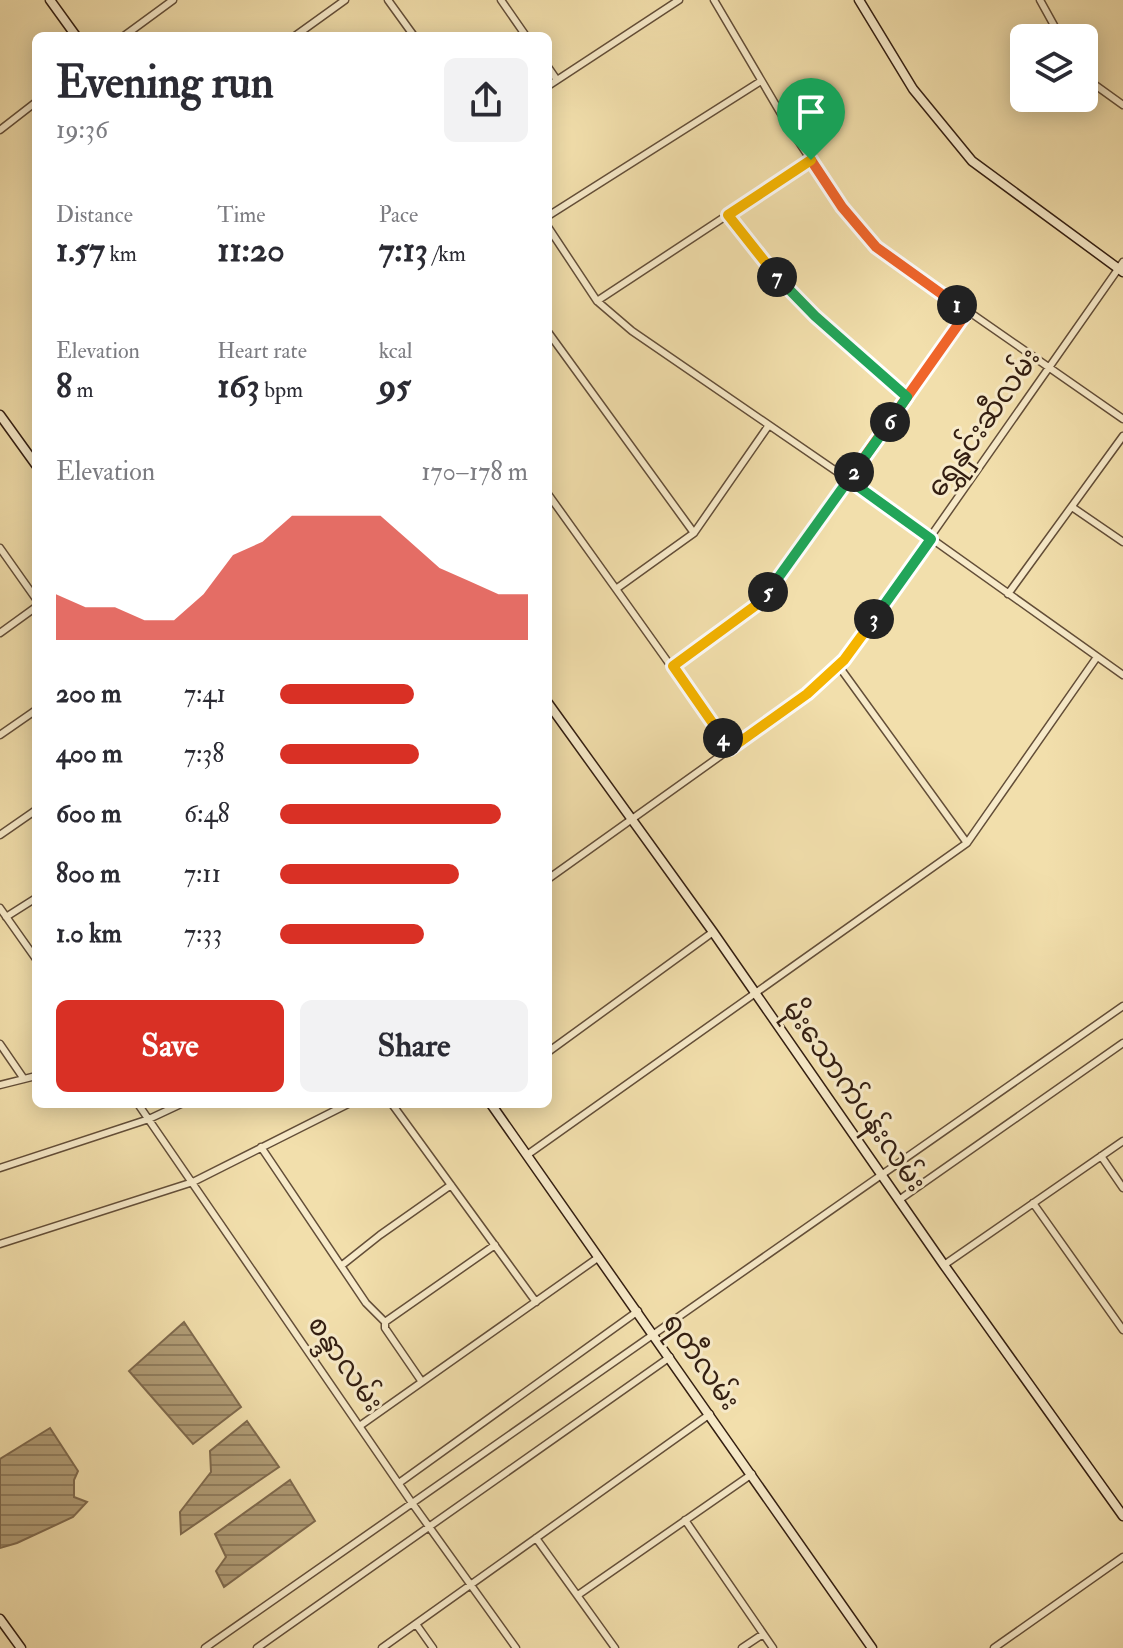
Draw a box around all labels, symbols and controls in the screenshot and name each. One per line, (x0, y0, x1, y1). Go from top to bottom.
map controls (1010, 24, 1098, 112)
button: layers (1010, 24, 1098, 112)
text: Evening run (56, 56, 274, 111)
button: share (444, 58, 528, 142)
pin (777, 78, 845, 160)
icon: arrive (789, 90, 833, 134)
text: 19:36 (56, 114, 108, 146)
text: Distance (56, 201, 133, 229)
text: Time (217, 201, 265, 229)
text: Pace (379, 201, 418, 229)
text: 1.57 (56, 229, 105, 272)
text: 11:20 (217, 229, 285, 272)
text: 7:13 (379, 229, 428, 272)
text: km (105, 240, 137, 268)
text: /km (428, 240, 466, 268)
pin: 7 (757, 257, 797, 297)
text: 7 (772, 263, 782, 291)
pin: 1 (937, 285, 977, 325)
text: 1 (953, 291, 961, 319)
text: Elevation (56, 337, 140, 365)
text: Heart rate (217, 337, 307, 365)
text: kcal (379, 337, 412, 365)
street label: ရွှေနှင်းဆီလမ်း (918, 341, 1051, 507)
text: 8 (56, 365, 72, 408)
text: 163 (217, 365, 260, 408)
text: 95 (379, 365, 411, 408)
text: m (72, 376, 94, 404)
text: bpm (260, 376, 303, 404)
pin: 6 (870, 402, 910, 442)
text: 6 (884, 408, 896, 436)
pin: 2 (834, 452, 874, 492)
text: Elevation (56, 456, 155, 488)
text: 170–178 m (421, 456, 528, 488)
text: 2 (848, 458, 860, 486)
pin: 5 (748, 572, 788, 612)
text: 5 (763, 578, 773, 606)
pin: 3 (854, 599, 894, 639)
text: 3 (870, 605, 878, 633)
text: 200 m (56, 678, 121, 710)
text: 7:41 (184, 678, 226, 710)
pin: 4 (703, 718, 743, 758)
text: 4 (717, 724, 729, 752)
text: 400 m (56, 738, 122, 770)
text: 7:38 (184, 738, 225, 770)
text: 600 m (56, 798, 121, 830)
text: 6:48 (184, 798, 230, 830)
text: 800 m (56, 858, 121, 890)
text: 7:11 (184, 858, 221, 890)
text: 1.0 km (56, 918, 122, 950)
text: 7:33 (184, 918, 222, 950)
street label: မိုးသောက်ပန်းလမ်း (771, 992, 935, 1201)
button: Save (56, 1000, 284, 1092)
button: Share (300, 1000, 528, 1092)
street label: ရတီလမ်း (652, 1305, 749, 1420)
street label: စန္ဒာလမ်း (295, 1308, 392, 1422)

